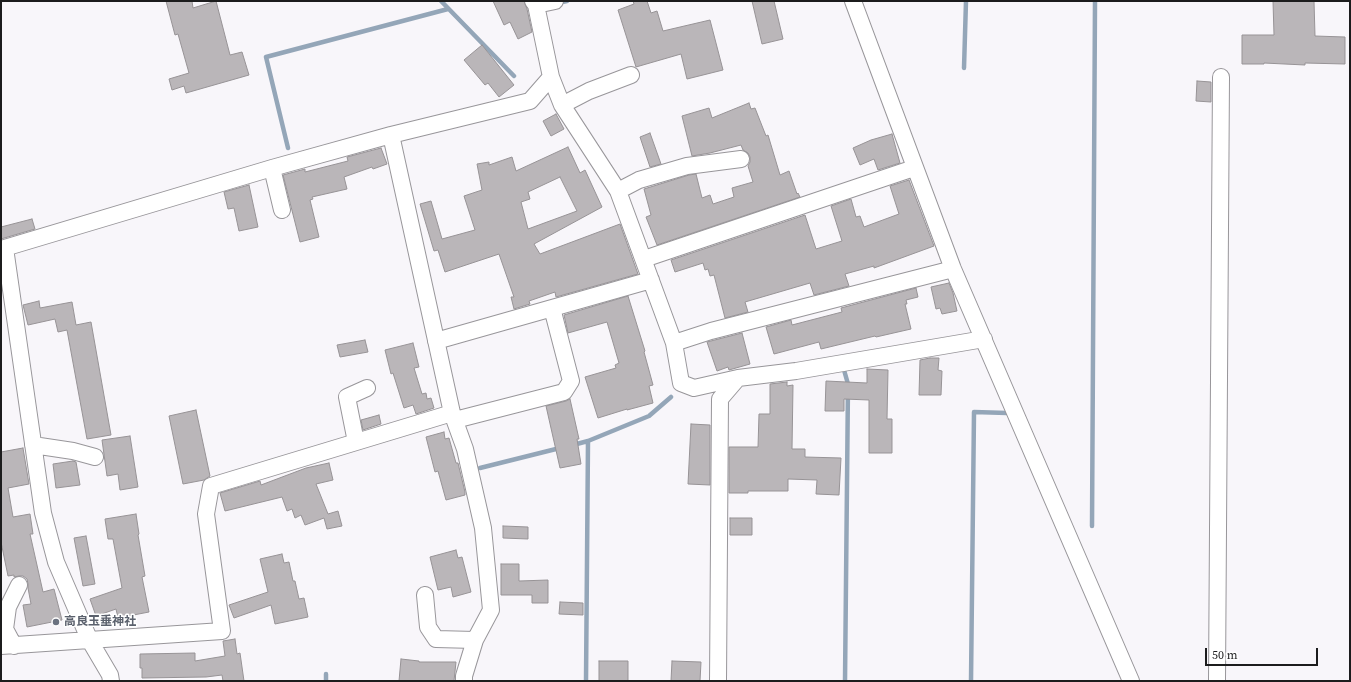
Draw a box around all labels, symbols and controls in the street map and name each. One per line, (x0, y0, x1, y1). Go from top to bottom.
place label: 高良玉垂神社 (64, 615, 136, 629)
marker: 高良玉垂神社 (51, 617, 61, 627)
scale bar (1207, 640, 1320, 666)
text: 50 m (1212, 647, 1238, 663)

